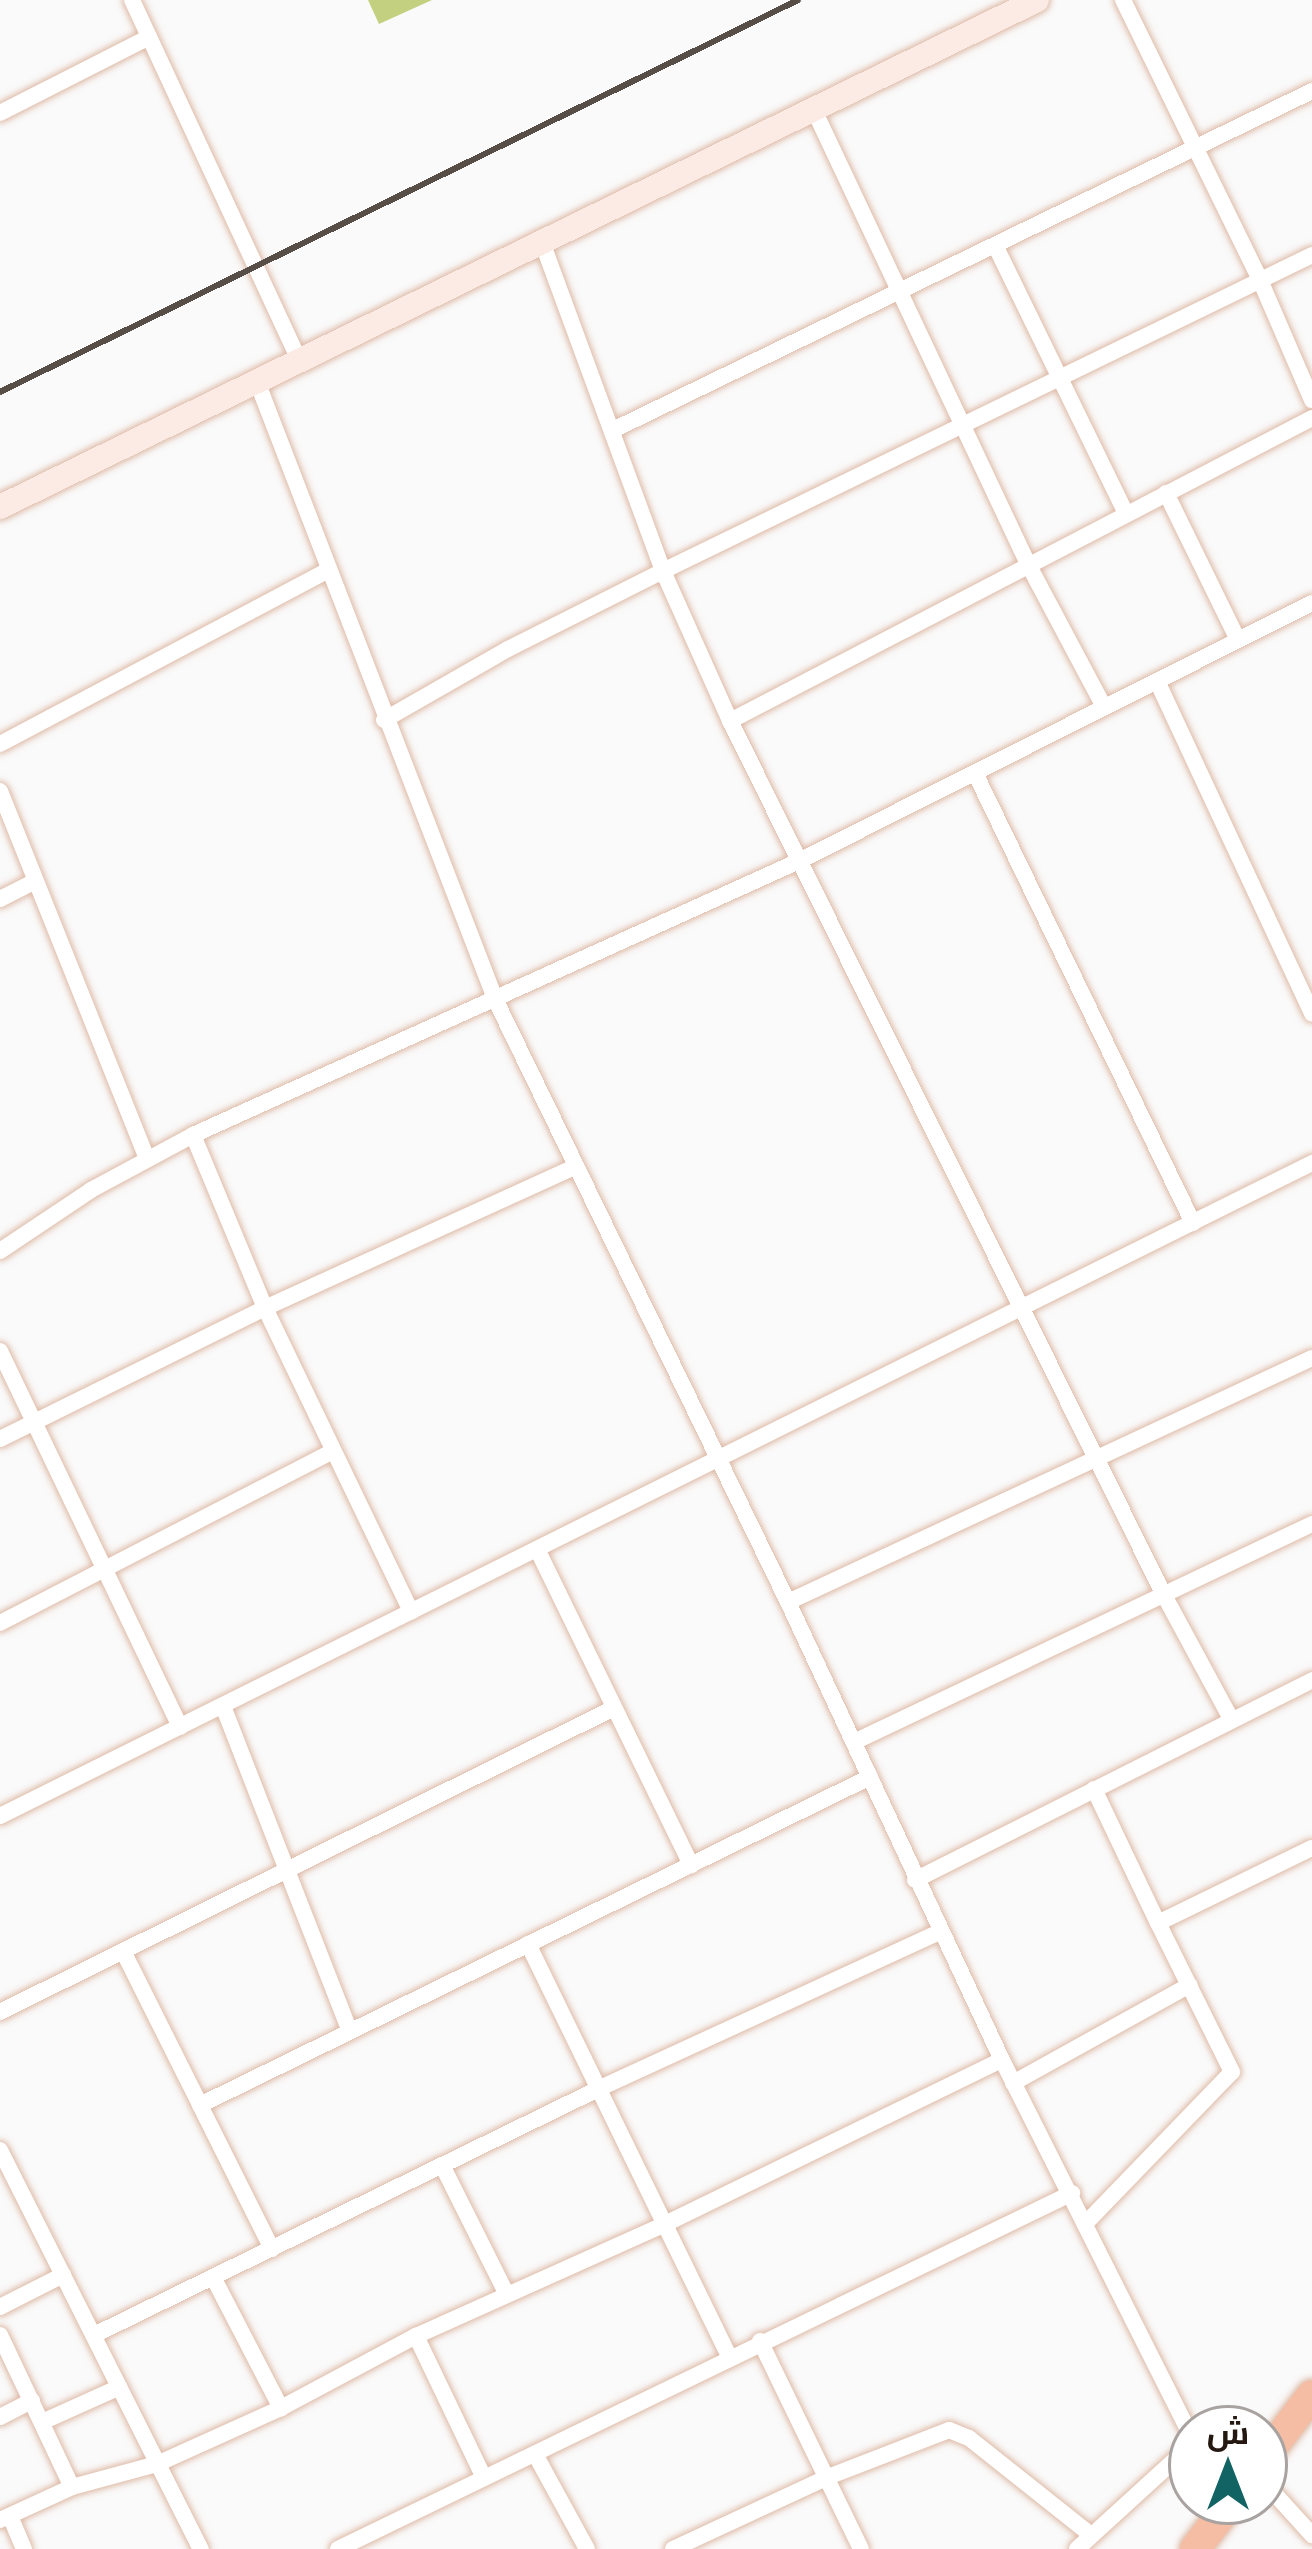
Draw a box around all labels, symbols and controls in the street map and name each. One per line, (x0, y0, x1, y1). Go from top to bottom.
north arrow (1168, 2405, 1288, 2525)
text: ش (1207, 2409, 1249, 2454)

